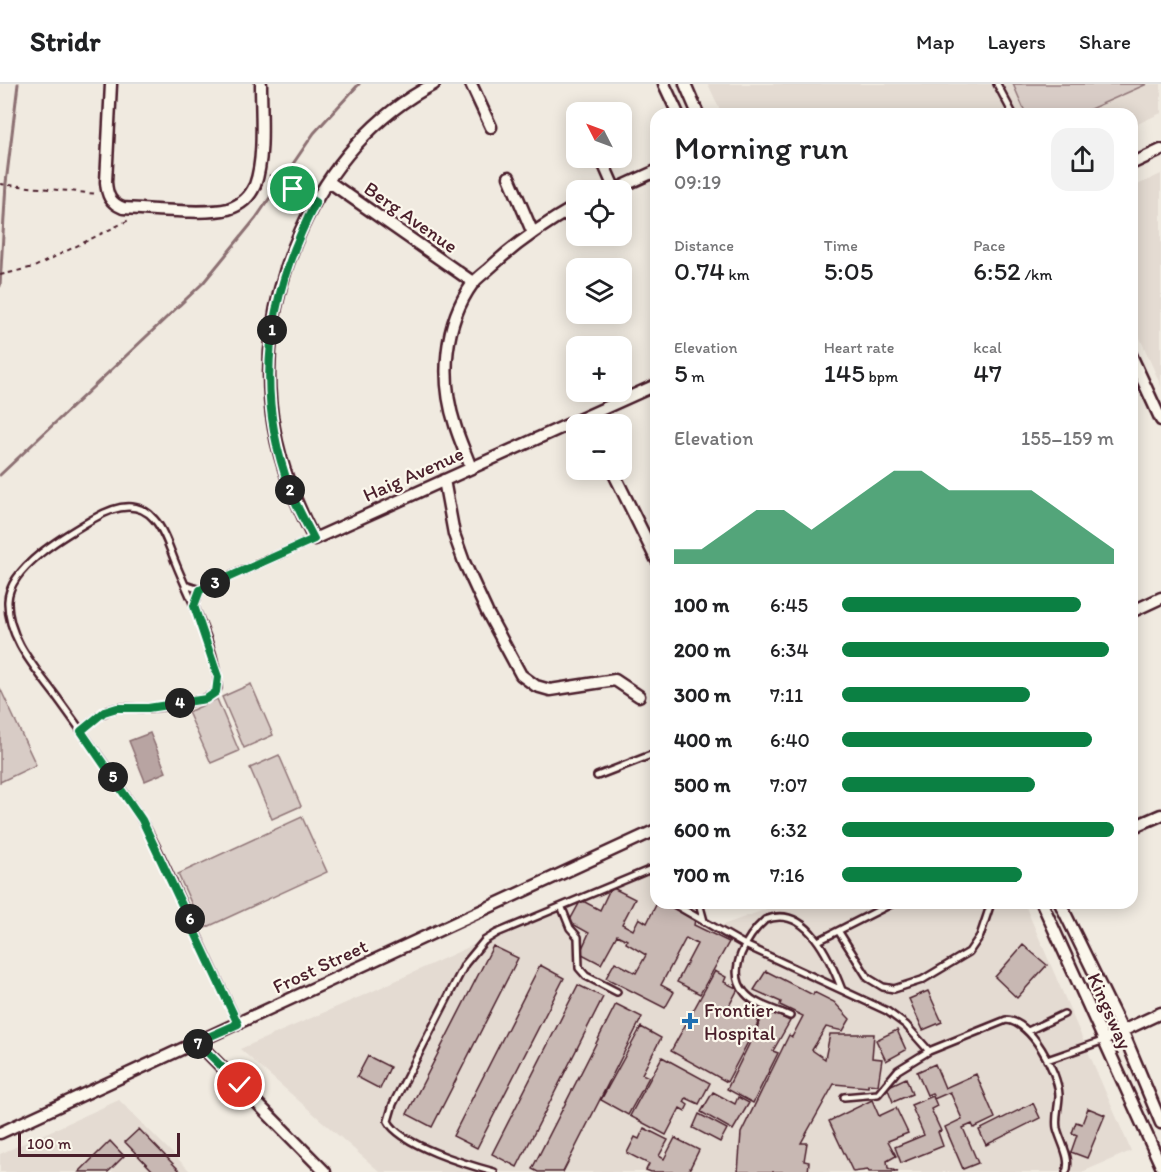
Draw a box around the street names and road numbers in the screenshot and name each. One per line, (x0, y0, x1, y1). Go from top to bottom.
street label: Berg Avenue (360, 176, 462, 258)
street label: Haig Avenue (359, 441, 467, 507)
street label: Frost Street (269, 934, 371, 998)
street label: Kingsway (1083, 969, 1138, 1054)

